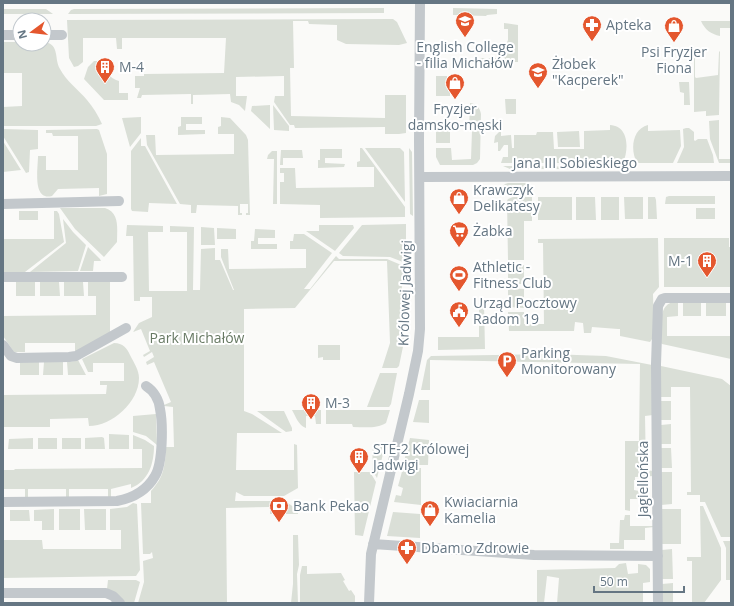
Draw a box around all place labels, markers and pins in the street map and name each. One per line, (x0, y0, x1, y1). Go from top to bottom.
school or university icon: English College - filia Michałów (454, 10, 476, 38)
pharmacy icon: Apteka (581, 14, 603, 42)
place label: Apteka (606, 15, 651, 34)
shop icon: Psi Fryzjer Fiona (663, 15, 685, 43)
place label: English College - filia Michałów (416, 37, 514, 72)
place label: Psi Fryzjer Fiona (641, 42, 707, 77)
place label: Żłobek "Kacperek" (552, 54, 624, 89)
building icon: M-4 (94, 56, 116, 84)
place label: M-4 (119, 57, 144, 76)
school or university icon: Żłobek "Kacperek" (527, 61, 549, 89)
shop icon: Fryzjer damsko-męski (444, 72, 466, 100)
place label: Fryzjer damsko-męski (408, 99, 502, 134)
place label: Krawczyk Delikatesy (473, 180, 541, 215)
shop icon: Krawczyk Delikatesy (448, 187, 470, 215)
supermarket icon: Żabka (448, 220, 470, 248)
place label: Żabka (473, 221, 513, 240)
building icon: M-1 (696, 250, 718, 278)
place label: M-1 (668, 251, 693, 270)
place label: Athletic - Fitness Club (473, 257, 552, 292)
sports icon: Athletic - Fitness Club (448, 264, 470, 292)
place label: Urząd Pocztowy Radom 19 (473, 293, 578, 328)
public building icon: Urząd Pocztowy Radom 19 (448, 300, 470, 328)
place label: Parking Monitorowany (521, 343, 617, 378)
parking icon: Parking Monitorowany (496, 350, 518, 378)
building icon: M-3 (300, 392, 322, 420)
place label: M-3 (325, 393, 350, 412)
place label: STE-2 Królowej Jadwigi (371, 439, 469, 474)
building icon: STE-2 Królowej Jadwigi (348, 446, 370, 474)
place label: Kwiaciarnia Kamelia (444, 492, 518, 527)
bank icon: Bank Pekao (268, 495, 290, 523)
place label: Bank Pekao (293, 496, 369, 515)
shop icon: Kwiaciarnia Kamelia (419, 499, 441, 527)
pharmacy icon: Dbam o Zdrowie (396, 537, 418, 565)
place label: Dbam o Zdrowie (421, 538, 529, 557)

